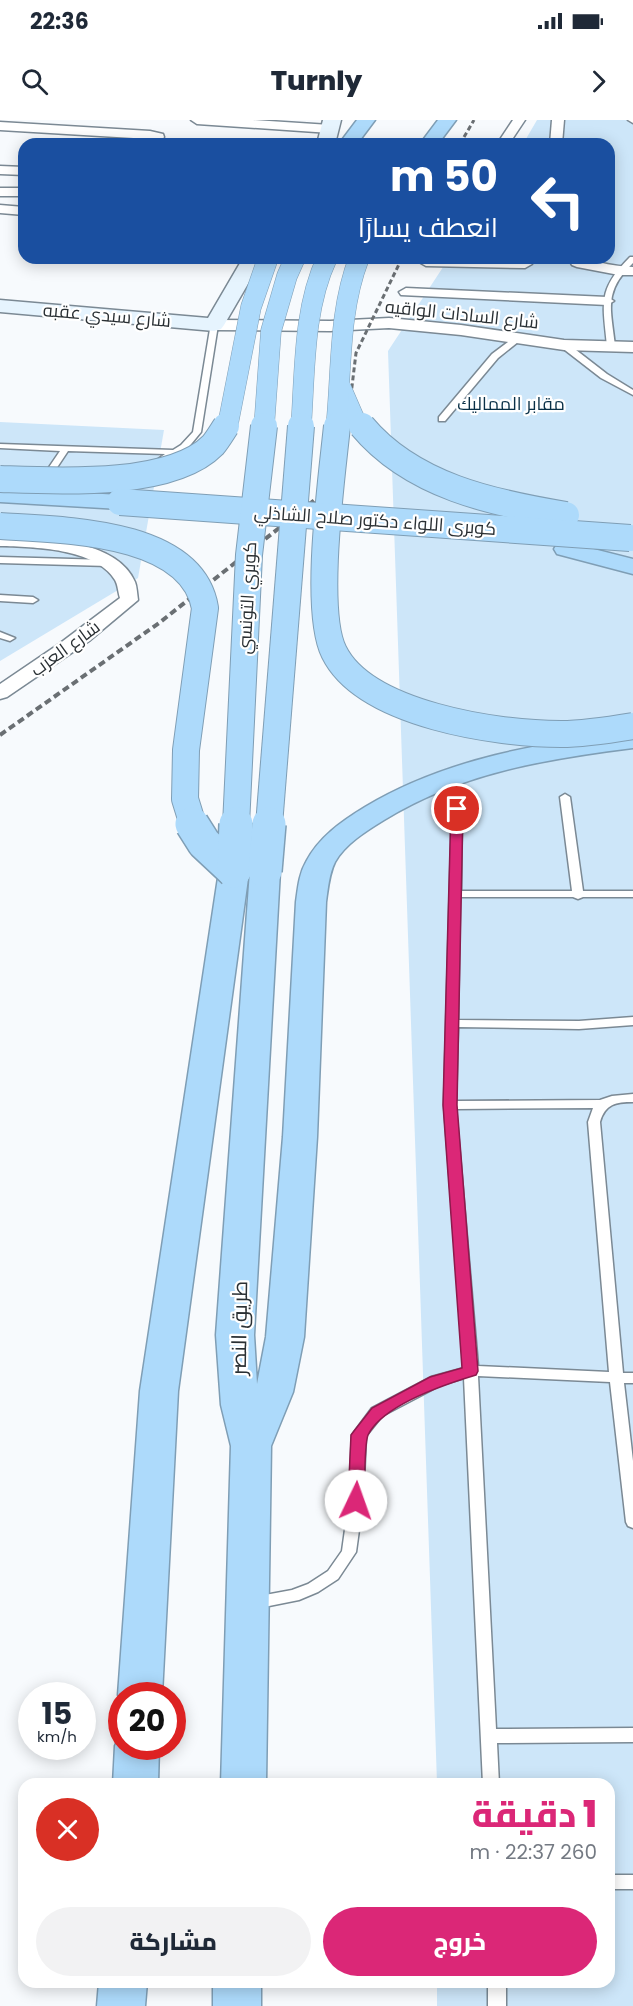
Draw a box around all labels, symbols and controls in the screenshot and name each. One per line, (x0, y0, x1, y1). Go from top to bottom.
text: 22:36 (30, 6, 89, 37)
text: Turnly (271, 62, 362, 99)
icon: search (18, 65, 51, 98)
icon: forward (582, 65, 615, 98)
text: 50 m (390, 147, 498, 206)
icon: left (519, 162, 597, 240)
text: انعطف يسارًا (358, 209, 498, 246)
street label: شارع السادات الواقيه (384, 293, 540, 335)
street label: شارع سيدي عقبه (42, 297, 172, 335)
park label: مقابر المماليك (457, 391, 565, 416)
street label: كوبرى اللواء دكتور صلاح الشاذلي (253, 499, 497, 543)
street label: كوبري التونسي (232, 541, 264, 655)
street label: شارع العزب (25, 614, 105, 682)
pin (431, 783, 482, 834)
icon: arrive (440, 792, 473, 825)
street label: طريق النصر (224, 1280, 254, 1377)
position arrow (324, 1469, 388, 1533)
speed limit sign: 20 (108, 1682, 186, 1760)
text: 15 (42, 1692, 72, 1735)
text: km/h (37, 1726, 77, 1747)
text: 1 دقيقة (472, 1789, 597, 1840)
button: close (36, 1798, 99, 1861)
text: 260 m · 22:37 (469, 1838, 597, 1866)
button: مشاركة (36, 1907, 311, 1976)
button: خروج (323, 1907, 597, 1976)

